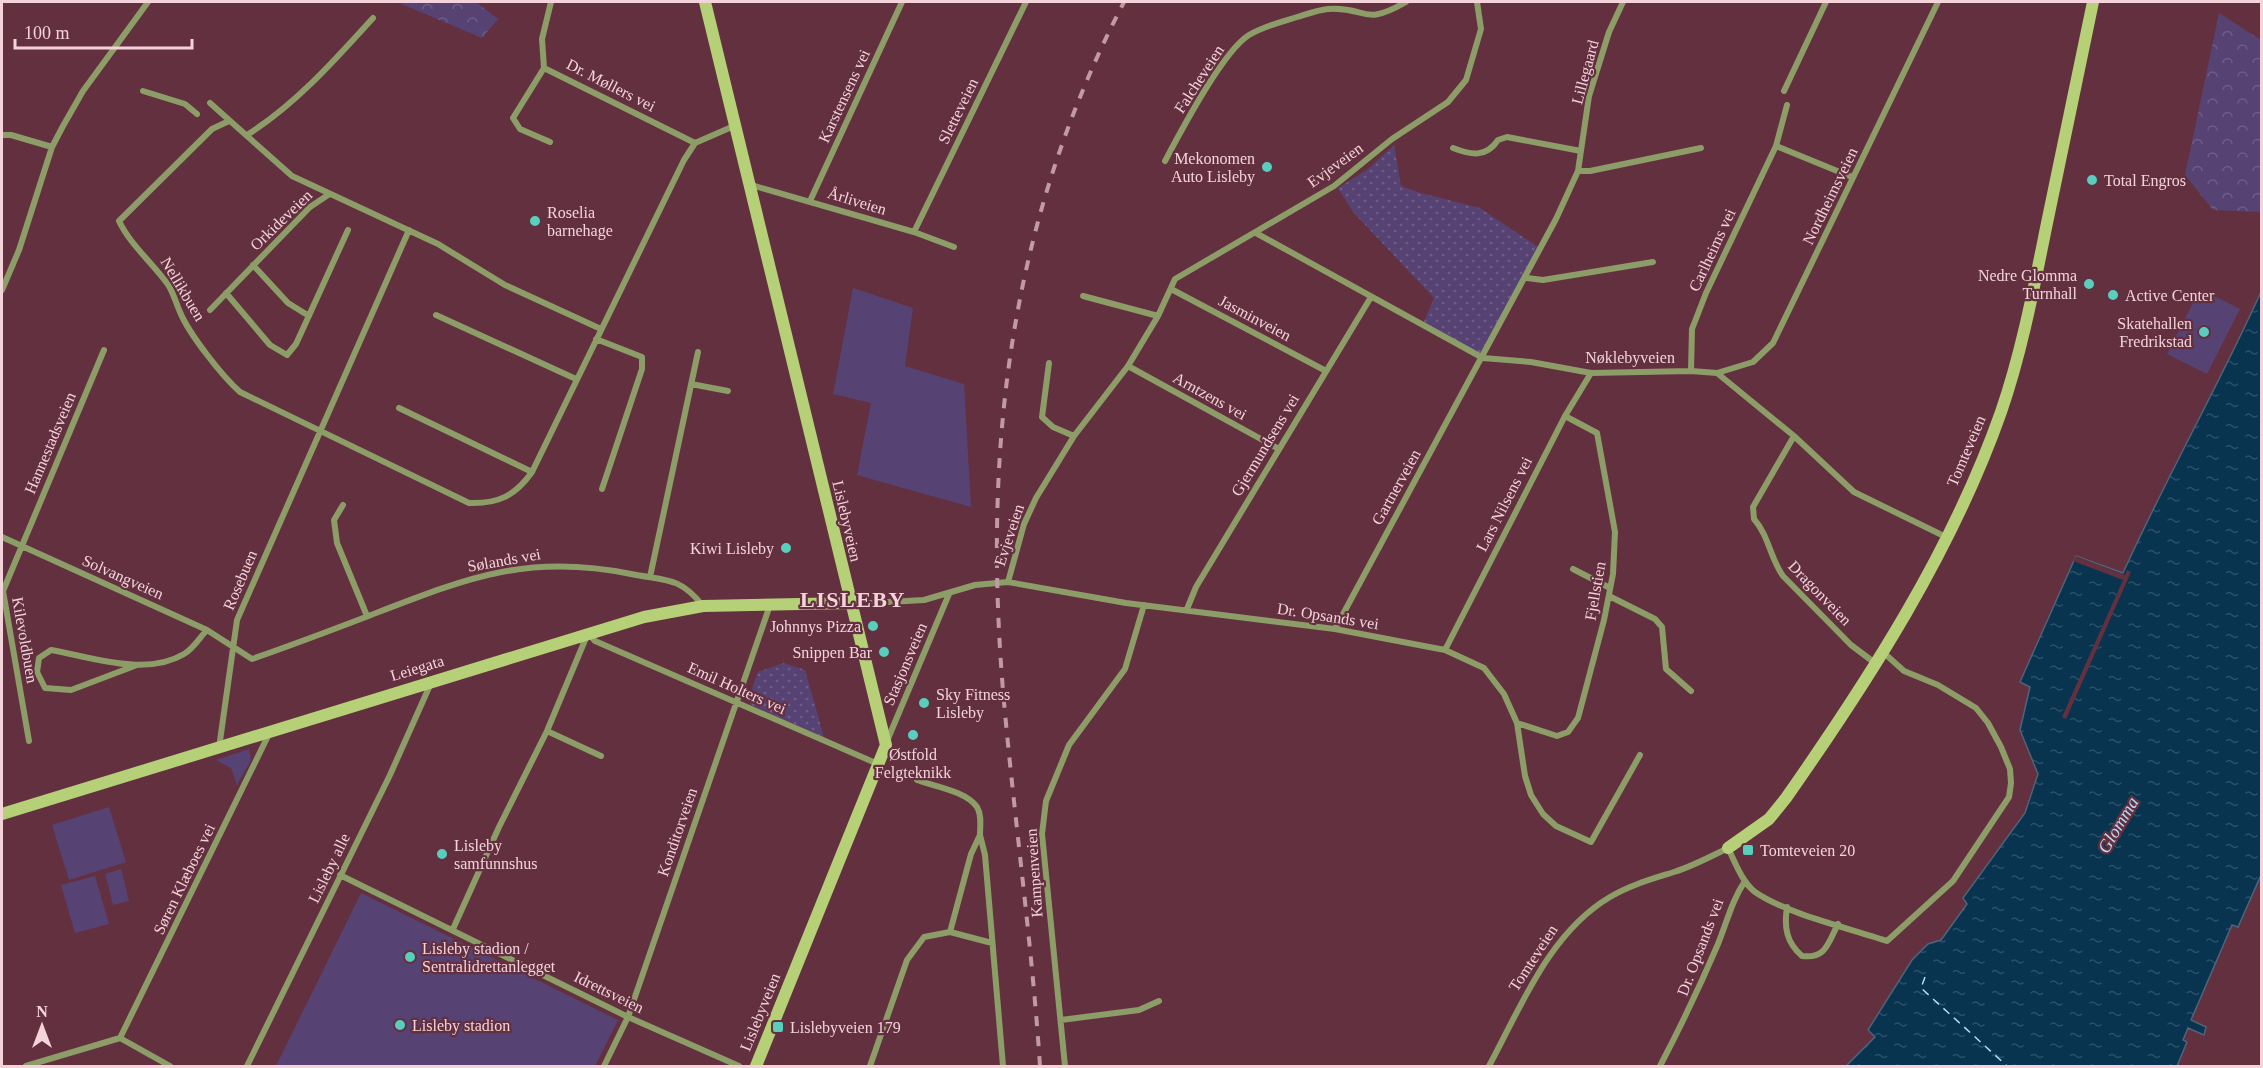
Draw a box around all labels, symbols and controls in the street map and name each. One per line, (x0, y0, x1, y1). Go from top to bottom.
scale bar (15, 12, 192, 50)
text: 100 m (24, 23, 70, 43)
street label: Lillegaard (1568, 38, 1603, 106)
street label: Falcheveien (1171, 42, 1227, 116)
street label: Karstensens vei (815, 46, 873, 145)
street label: Dr. Møllers vei (564, 55, 659, 115)
street label: Sletteveien (935, 75, 981, 147)
street label: Evjeveien (1304, 139, 1366, 191)
street label: Nordheimsveien (1799, 145, 1861, 247)
place label: Mekonomen Auto Lisleby (1171, 150, 1255, 186)
marker: Mekonomen Auto Lisleby (1260, 160, 1274, 174)
place label: Total Engros (2104, 172, 2186, 190)
marker: Total Engros (2085, 173, 2099, 187)
street label: Årliveien (826, 184, 888, 218)
street label: Orkideveien (247, 186, 315, 254)
place label: Roselia barnehage (547, 204, 613, 240)
street label: Carlheims vei (1685, 205, 1739, 294)
marker: Roselia barnehage (528, 214, 542, 228)
street label: Nellikbuen (157, 254, 209, 324)
place label: Nedre Glomma Turnhall (1978, 267, 2078, 302)
marker: Nedre Glomma Turnhall (2082, 277, 2096, 291)
place label: Active Center (2125, 287, 2215, 304)
marker: Active Center (2106, 288, 2120, 302)
street label: Jasminveien (1216, 292, 1294, 344)
place label: Skatehallen Fredrikstad (2117, 315, 2192, 350)
marker: Skatehallen Fredrikstad (2197, 325, 2211, 339)
street label: Nøklebyveien (1585, 349, 1675, 367)
street label: Arntzens vei (1170, 369, 1250, 423)
street label: Hannestadsveien (21, 390, 79, 496)
street label: Gjermundsens vei (1228, 390, 1303, 500)
street label: Tomteveien (1943, 413, 1989, 489)
street label: Gartnerveien (1368, 446, 1424, 528)
street label: Lars Nilsens vei (1473, 453, 1535, 554)
street label: Lislebyveien (828, 479, 865, 563)
street label: Evjeveien (991, 502, 1028, 568)
place label: Kiwi Lisleby (690, 540, 774, 558)
marker: Kiwi Lisleby (779, 541, 793, 555)
street label: Sølands vei (466, 545, 543, 575)
street label: Rosebuen (220, 548, 260, 612)
street label: Solvangveien (79, 552, 166, 603)
street label: Dragonveien (1784, 557, 1855, 629)
street label: Fjellstien (1581, 560, 1610, 622)
district label: LISLEBY (800, 587, 906, 612)
street label: Kilevoldbuen (9, 596, 41, 684)
street label: Dr. Opsands vei (1276, 600, 1381, 633)
place label: Johnnys Pizza (770, 618, 861, 636)
marker: Johnnys Pizza (866, 619, 880, 633)
street label: Stasjonsveien (880, 620, 931, 708)
place label: Snippen Bar (792, 644, 873, 662)
marker: Snippen Bar (877, 645, 891, 659)
street label: Leiegata (388, 652, 446, 685)
street label: Emil Holters vei (685, 659, 789, 717)
place label: Sky Fitness Lisleby (936, 686, 1010, 722)
marker: Sky Fitness Lisleby (917, 696, 931, 710)
marker: Østfold Felgteknikk (906, 728, 920, 742)
place label: Østfold Felgteknikk (875, 746, 951, 782)
street label: Konditorveien (654, 786, 700, 878)
water label: Glomma (2093, 793, 2143, 857)
street label: Søren Klæboes vei (150, 820, 218, 937)
street label: Kampenveien (1022, 828, 1047, 918)
street label: Lisleby alle (305, 831, 354, 906)
place label: Lisleby samfunnshus (454, 837, 538, 872)
place label: Tomteveien 20 (1760, 842, 1855, 859)
marker: Tomteveien 20 (1741, 843, 1755, 857)
marker: Lisleby samfunnshus (435, 847, 449, 861)
street label: Dr. Opsands vei (1674, 896, 1727, 998)
street label: Tomteveien (1505, 922, 1561, 994)
place label: Lisleby stadion / Sentralidrettanlegget (422, 940, 556, 976)
marker: Lisleby stadion / Sentralidrettanlegget (403, 950, 417, 964)
street label: Idrettsveien (571, 968, 647, 1016)
street label: Lislebyveien (737, 971, 784, 1054)
north arrow (12, 996, 72, 1056)
text: N (36, 1003, 48, 1020)
place label: Lisleby stadion (412, 1017, 510, 1035)
marker: Lisleby stadion (393, 1018, 407, 1032)
place label: Lislebyveien 179 (790, 1019, 901, 1037)
marker: Lislebyveien 179 (771, 1020, 785, 1034)

